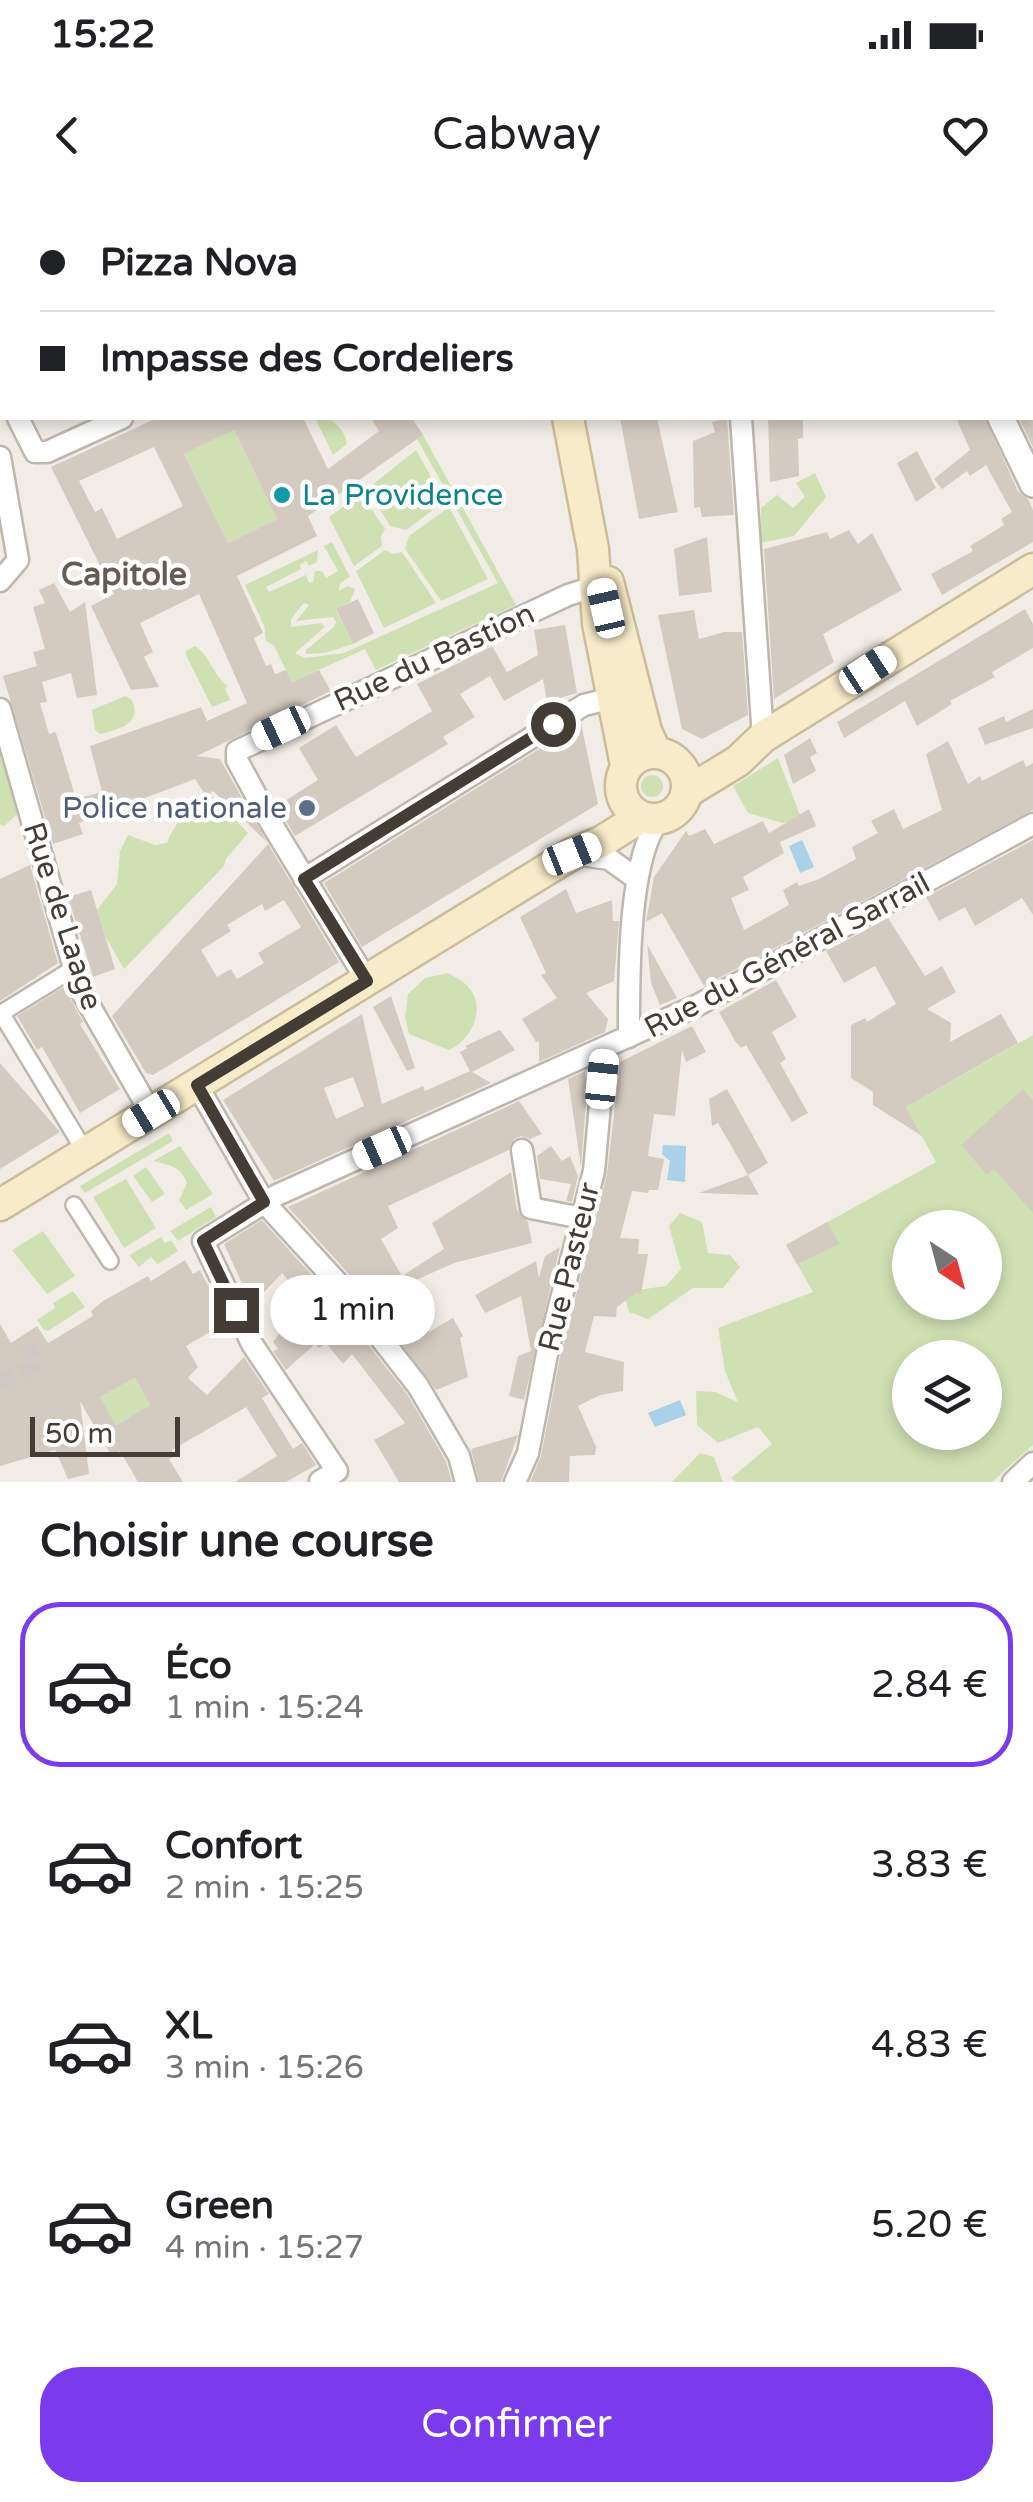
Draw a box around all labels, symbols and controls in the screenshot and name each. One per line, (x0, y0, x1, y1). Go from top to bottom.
text: 15:22 (50, 12, 155, 58)
icon: back (40, 108, 95, 163)
text: Cabway (432, 108, 601, 162)
icon: heart (938, 108, 993, 163)
text: Pizza Nova (100, 240, 298, 286)
text: Impasse des Cordeliers (100, 336, 514, 382)
place label: La Providence (302, 477, 503, 514)
marker: La Providence (271, 484, 293, 506)
district label: Capitole (61, 556, 187, 594)
car (585, 575, 627, 641)
street label: Rue du Bastion (328, 595, 540, 720)
car (835, 641, 901, 699)
car (247, 702, 315, 754)
route start (531, 702, 576, 747)
place label: Police nationale (62, 790, 287, 827)
marker: Police nationale (296, 797, 318, 819)
street label: Rue de Laage (15, 818, 110, 1015)
car (539, 829, 605, 879)
street label: Rue du Général Sarrail (638, 864, 936, 1046)
car (584, 1048, 620, 1110)
car (118, 1085, 184, 1141)
car (348, 1122, 416, 1174)
street label: Rue Pasteur (531, 1178, 608, 1355)
north arrow (892, 1210, 1002, 1320)
map controls (892, 1210, 1002, 1450)
callout: 1 min (271, 1275, 436, 1345)
route end (214, 1288, 259, 1333)
text: 1 min (310, 1291, 395, 1329)
button: layers (892, 1340, 1002, 1450)
scale bar (30, 1412, 180, 1456)
text: 50 m (45, 1417, 113, 1451)
text: Choisir une course (40, 1515, 434, 1569)
icon: car (45, 1640, 135, 1730)
text: Éco (165, 1643, 232, 1689)
text: 2.84 € (871, 1662, 988, 1708)
text: 1 min · 15:24 (165, 1689, 364, 1727)
icon: car (45, 1820, 135, 1910)
text: Confort (165, 1823, 302, 1869)
text: 3.83 € (871, 1842, 988, 1888)
text: 2 min · 15:25 (165, 1869, 364, 1907)
icon: car (45, 2000, 135, 2090)
text: XL (165, 2003, 212, 2049)
text: 4.83 € (871, 2022, 988, 2068)
text: 3 min · 15:26 (165, 2049, 364, 2087)
icon: car (45, 2180, 135, 2270)
text: Green (165, 2183, 274, 2229)
text: 5.20 € (871, 2202, 988, 2248)
text: 4 min · 15:27 (165, 2229, 364, 2267)
button: Confirmer (40, 2367, 993, 2482)

